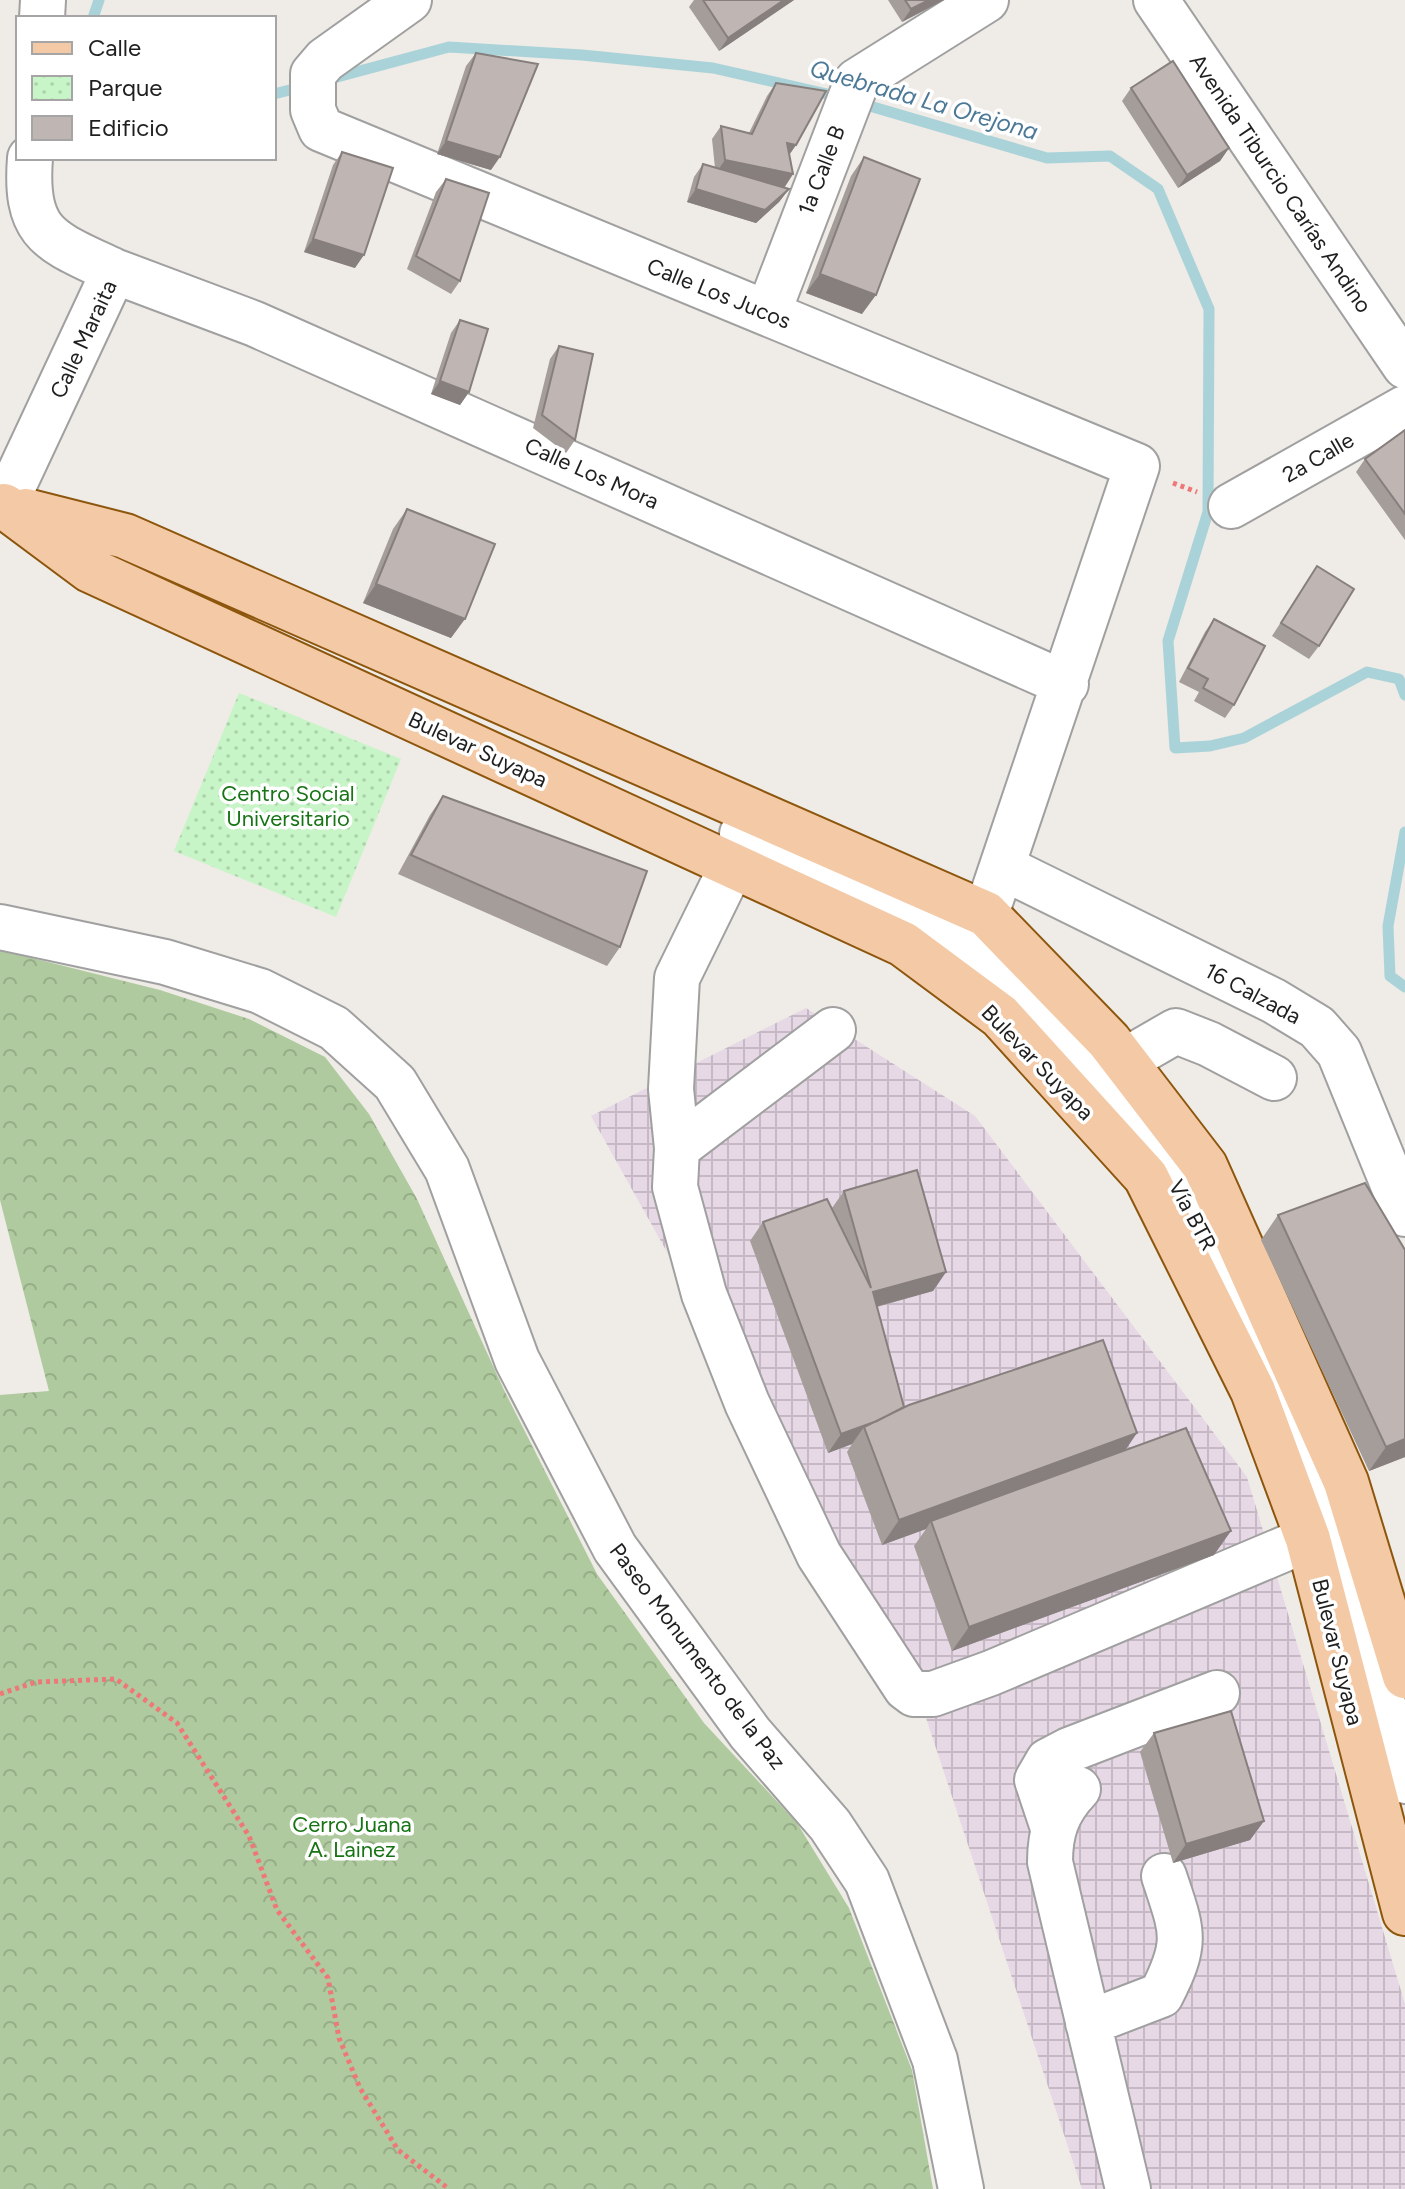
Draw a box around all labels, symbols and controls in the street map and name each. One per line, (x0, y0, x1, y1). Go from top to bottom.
legend (16, 16, 276, 160)
text: Calle (88, 33, 141, 62)
street label: Avenida Tiburcio Carías Andino (1184, 49, 1377, 318)
water label: Quebrada La Orejona (807, 53, 1041, 146)
text: Parque (88, 73, 162, 102)
text: Edificio (88, 113, 169, 142)
street label: 1a Calle B (792, 122, 851, 219)
street label: Calle Los Jucos (643, 252, 795, 335)
street label: Calle Maraita (44, 276, 123, 403)
street label: 2a Calle (1278, 426, 1359, 489)
street label: Calle Los Mora (520, 432, 663, 515)
street label: Bulevar Suyapa (404, 706, 552, 793)
park label: Centro Social Universitario (221, 780, 355, 832)
street label: 16 Calzada (1200, 957, 1305, 1030)
street label: Bulevar Suyapa (976, 999, 1099, 1126)
street label: Vía BTR (1163, 1175, 1222, 1255)
street label: Paseo Monumento de la Paz (604, 1538, 791, 1775)
street label: Bulevar Suyapa (1306, 1576, 1369, 1728)
park label: Cerro Juana A. Lainez (292, 1811, 412, 1863)

